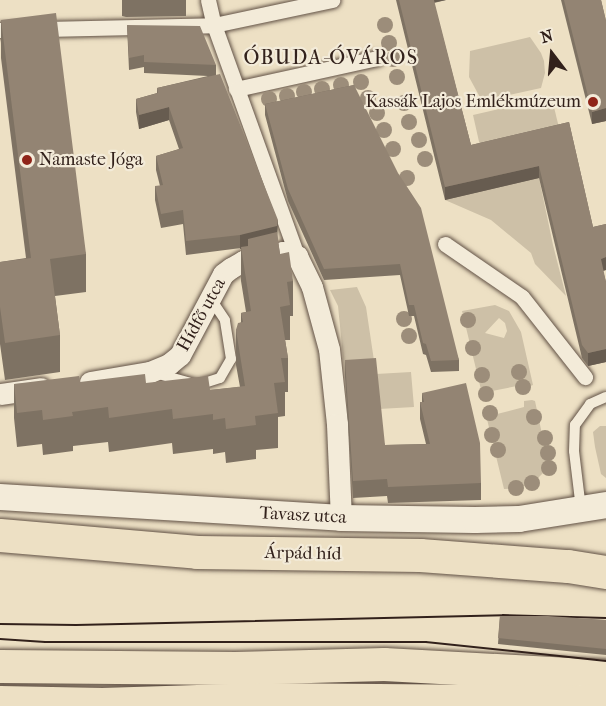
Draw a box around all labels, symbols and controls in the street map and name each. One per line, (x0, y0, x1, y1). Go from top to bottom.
north arrow (522, 24, 582, 84)
text: N (538, 25, 555, 47)
district label: ÓBUDA-ÓVÁROS (243, 45, 419, 69)
place label: Kassák Lajos Emlékmúzeum (365, 91, 581, 113)
marker: Kassák Lajos Emlékmúzeum (586, 95, 600, 109)
place label: Namaste Jóga (39, 149, 143, 171)
marker: Namaste Jóga (20, 153, 34, 167)
street label: Hídfő utca (173, 274, 231, 356)
street label: Tavasz utca (259, 503, 347, 529)
street label: Árpád híd (264, 543, 342, 565)

